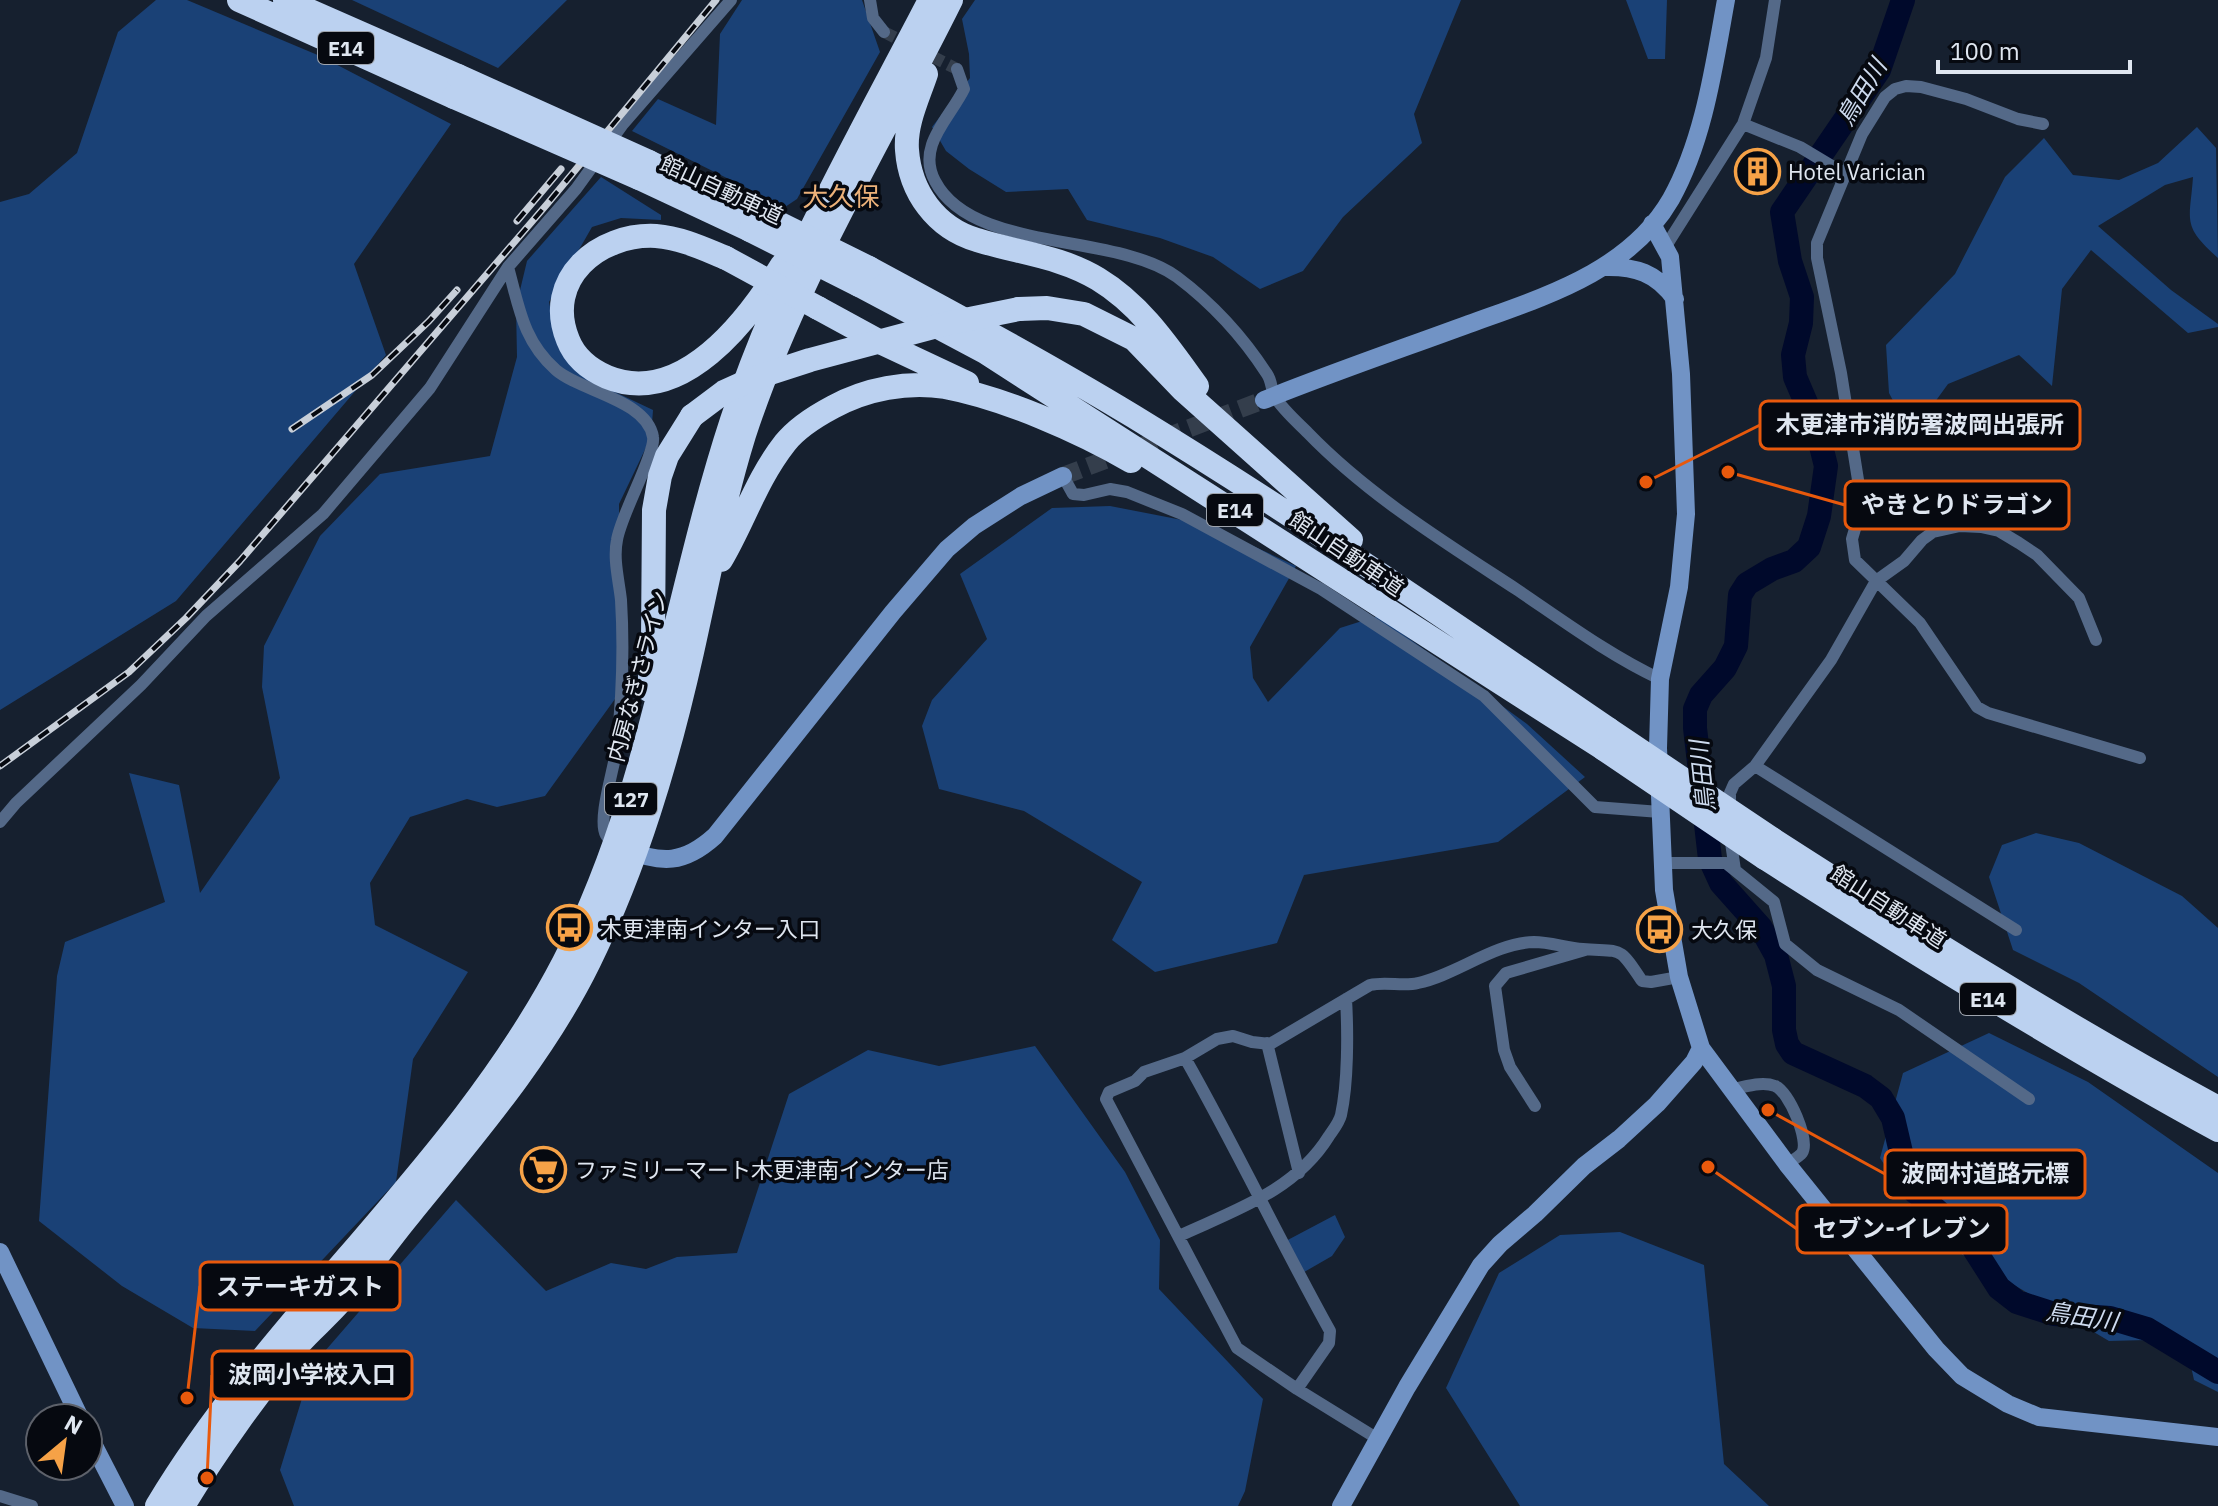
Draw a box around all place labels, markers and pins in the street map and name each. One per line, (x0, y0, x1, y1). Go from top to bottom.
building icon: Hotel Varician (1733, 147, 1781, 195)
place label: Hotel Varician (1788, 157, 1926, 186)
callout: 木更津市消防署波岡出張所 (1760, 401, 2080, 449)
callout: やきとりドラゴン (1845, 481, 2069, 529)
bus stop icon: 木更津南インター入口 (545, 904, 593, 952)
bus stop icon: 大久保 (1636, 905, 1684, 953)
place label: 木更津南インター入口 (600, 914, 820, 943)
place label: 大久保 (1691, 915, 1757, 944)
supermarket icon: ファミリーマート木更津南インター店 (520, 1145, 568, 1193)
callout: 波岡村道路元標 (1885, 1150, 2085, 1198)
place label: ファミリーマート木更津南インター店 (575, 1155, 949, 1184)
callout: セブン-イレブン (1797, 1205, 2007, 1253)
callout: ステーキガスト (200, 1262, 400, 1310)
callout: 波岡小学校入口 (212, 1351, 412, 1399)

